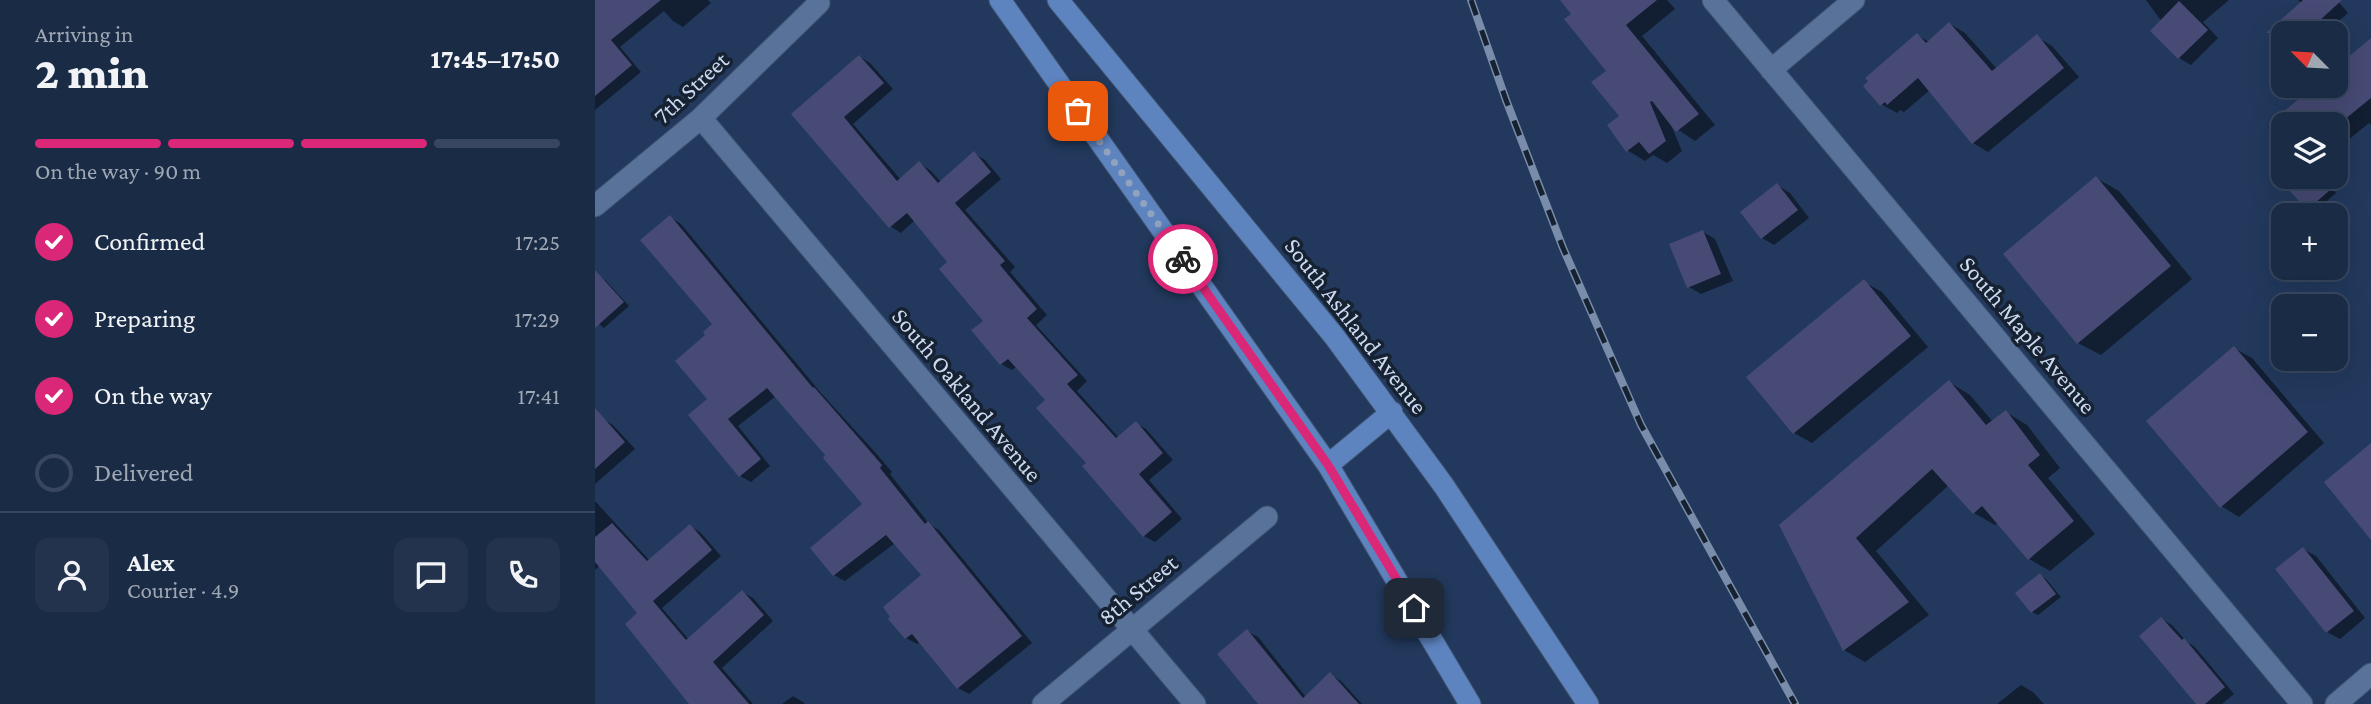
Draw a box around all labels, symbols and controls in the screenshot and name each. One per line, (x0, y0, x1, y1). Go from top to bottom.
text: Arriving in (35, 21, 133, 47)
north arrow (2271, 21, 2349, 98)
map controls (2271, 21, 2348, 371)
text: 17:45–17:50 (431, 45, 560, 74)
street label: 7th Street (648, 45, 734, 129)
text: 2 min (35, 47, 149, 98)
pin (1048, 81, 1108, 141)
icon: bag (1059, 92, 1097, 130)
button: layers (2271, 112, 2348, 189)
text: On the way · 90 m (35, 158, 201, 184)
button: + (2271, 203, 2348, 280)
icon: check (35, 223, 73, 261)
courier (1148, 224, 1218, 294)
text: Confirmed (94, 227, 205, 256)
text: 17:25 (515, 229, 560, 255)
street label: South Ashland Avenue (1279, 233, 1433, 419)
icon: bike (1164, 240, 1202, 278)
street label: South Maple Avenue (1955, 251, 2102, 419)
button: − (2271, 294, 2348, 371)
icon: check (35, 300, 73, 338)
street label: South Oakland Avenue (887, 303, 1048, 487)
text: Preparing (94, 304, 195, 333)
text: 17:29 (514, 306, 560, 332)
icon: check (35, 377, 73, 415)
text: On the way (94, 381, 212, 410)
text: 17:41 (517, 383, 560, 409)
text: Delivered (94, 458, 193, 487)
button: person (35, 538, 109, 612)
button: chat (394, 538, 468, 612)
button: phone (486, 538, 560, 612)
text: Alex (127, 548, 175, 577)
street label: 8th Street (1093, 548, 1183, 630)
text: Courier · 4.9 (127, 577, 239, 603)
pin (1384, 578, 1444, 638)
icon: home (1395, 589, 1433, 627)

